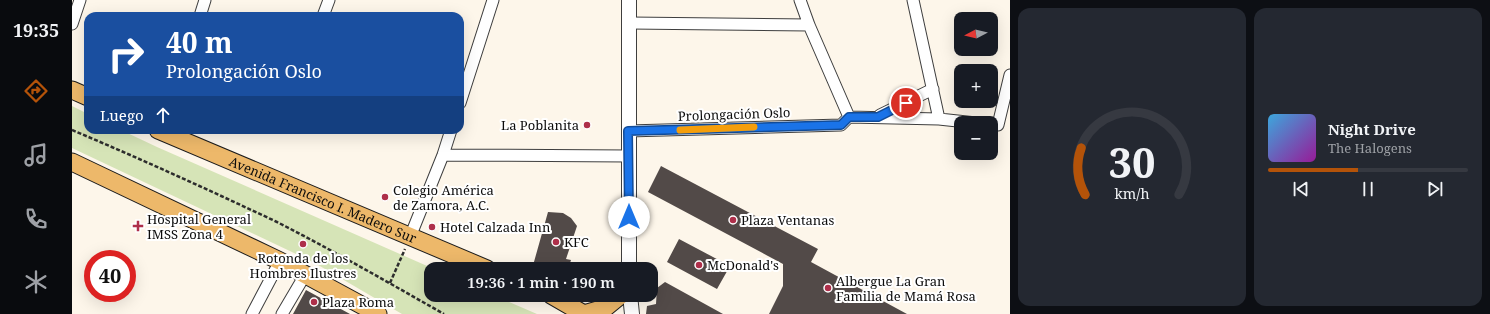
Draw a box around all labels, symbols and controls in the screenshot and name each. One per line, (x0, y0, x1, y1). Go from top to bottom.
north arrow (954, 12, 998, 56)
map controls (954, 12, 998, 160)
text: 19:35 (13, 18, 59, 42)
text: 40 m (166, 23, 233, 61)
icon: right (100, 28, 152, 80)
text: Prolongación Oslo (166, 59, 322, 83)
button: + (954, 64, 998, 108)
icon: directions (22, 77, 50, 105)
pin (889, 86, 923, 120)
icon: arrive (895, 92, 917, 114)
street label: Prolongación Oslo (677, 103, 791, 125)
icon: ahead (152, 104, 174, 126)
text: Luego (100, 105, 144, 125)
place label: La Poblanita (501, 116, 579, 134)
button: − (954, 116, 998, 160)
text: Night Drive (1328, 119, 1416, 139)
marker: La Poblanita (582, 120, 592, 130)
text: 30 (1108, 134, 1156, 190)
text: The Halogens (1328, 139, 1412, 157)
icon: music (22, 141, 50, 169)
street label: Avenida Francisco I. Madero Sur (227, 152, 419, 247)
icon: previous (1290, 178, 1312, 200)
icon: pause (1357, 178, 1379, 200)
icon: next (1424, 178, 1446, 200)
place label: Colegio América de Zamora, A.C. (393, 181, 494, 214)
text: km/h (1114, 184, 1150, 203)
marker: Colegio América de Zamora, A.C. (380, 192, 390, 202)
position arrow (608, 196, 650, 238)
icon: phone (22, 205, 50, 233)
place label: Hospital General IMSS Zona 4 (147, 210, 251, 243)
place label: Plaza Ventanas (741, 211, 834, 229)
marker: Plaza Ventanas (728, 215, 738, 225)
place label: Hotel Calzada Inn (440, 218, 551, 236)
marker: Hospital General IMSS Zona 4 (132, 220, 144, 232)
marker: Hotel Calzada Inn (427, 222, 437, 232)
place label: KFC (564, 233, 589, 251)
marker: KFC (551, 237, 561, 247)
marker: Rotonda de los Hombres Ilustres (298, 239, 308, 249)
place label: Rotonda de los Hombres Ilustres (250, 249, 357, 282)
speed limit sign: 40 (84, 250, 136, 302)
place label: McDonald's (707, 256, 779, 274)
marker: McDonald's (694, 260, 704, 270)
icon: climate (22, 268, 50, 296)
text: 19:36 · 1 min · 190 m (467, 272, 615, 292)
place label: Albergue La Gran Familia de Mamá Rosa (836, 272, 976, 305)
marker: Albergue La Gran Familia de Mamá Rosa (823, 283, 833, 293)
place label: Plaza Roma (322, 293, 394, 311)
marker: Plaza Roma (309, 297, 319, 307)

